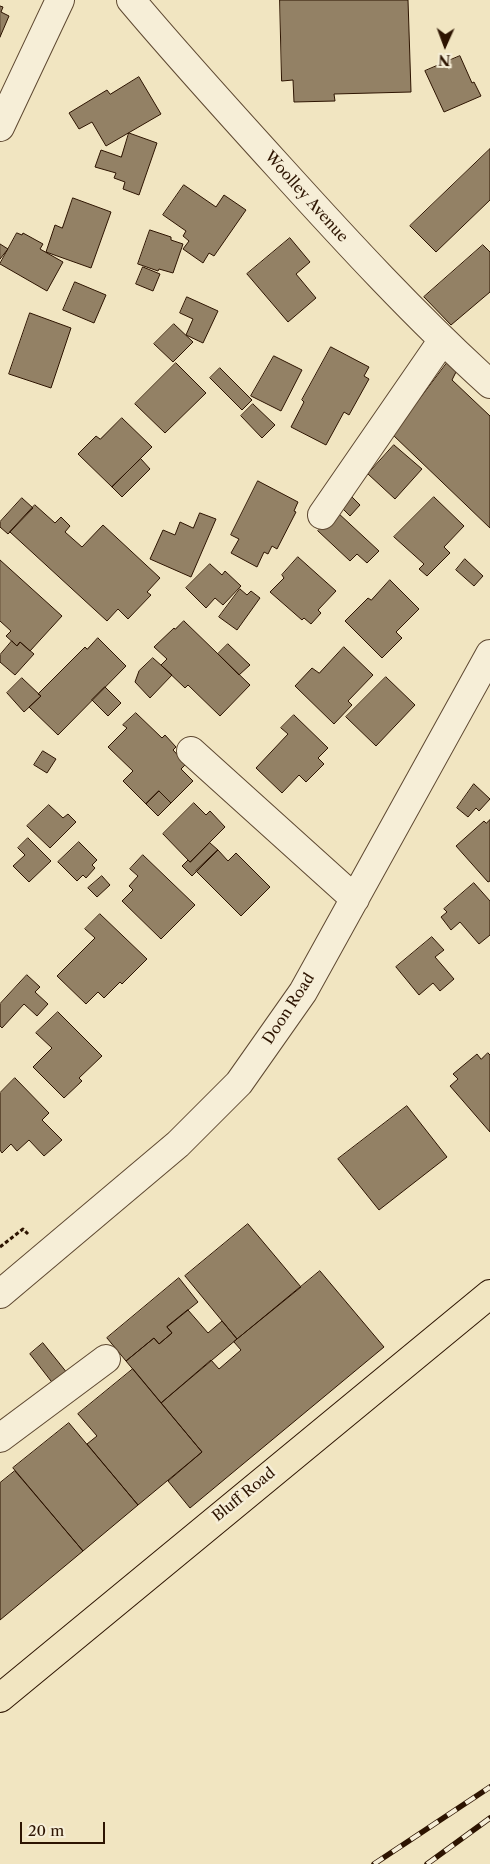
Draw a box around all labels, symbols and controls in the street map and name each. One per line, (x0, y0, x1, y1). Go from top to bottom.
north arrow (420, 20, 470, 70)
text: N (438, 51, 451, 69)
street label: Woolley Avenue (260, 148, 352, 246)
street label: Doon Road (259, 970, 319, 1048)
street label: Bluff Road (209, 1464, 279, 1526)
scale bar (22, 1812, 108, 1844)
text: 20 m (28, 1821, 64, 1840)

